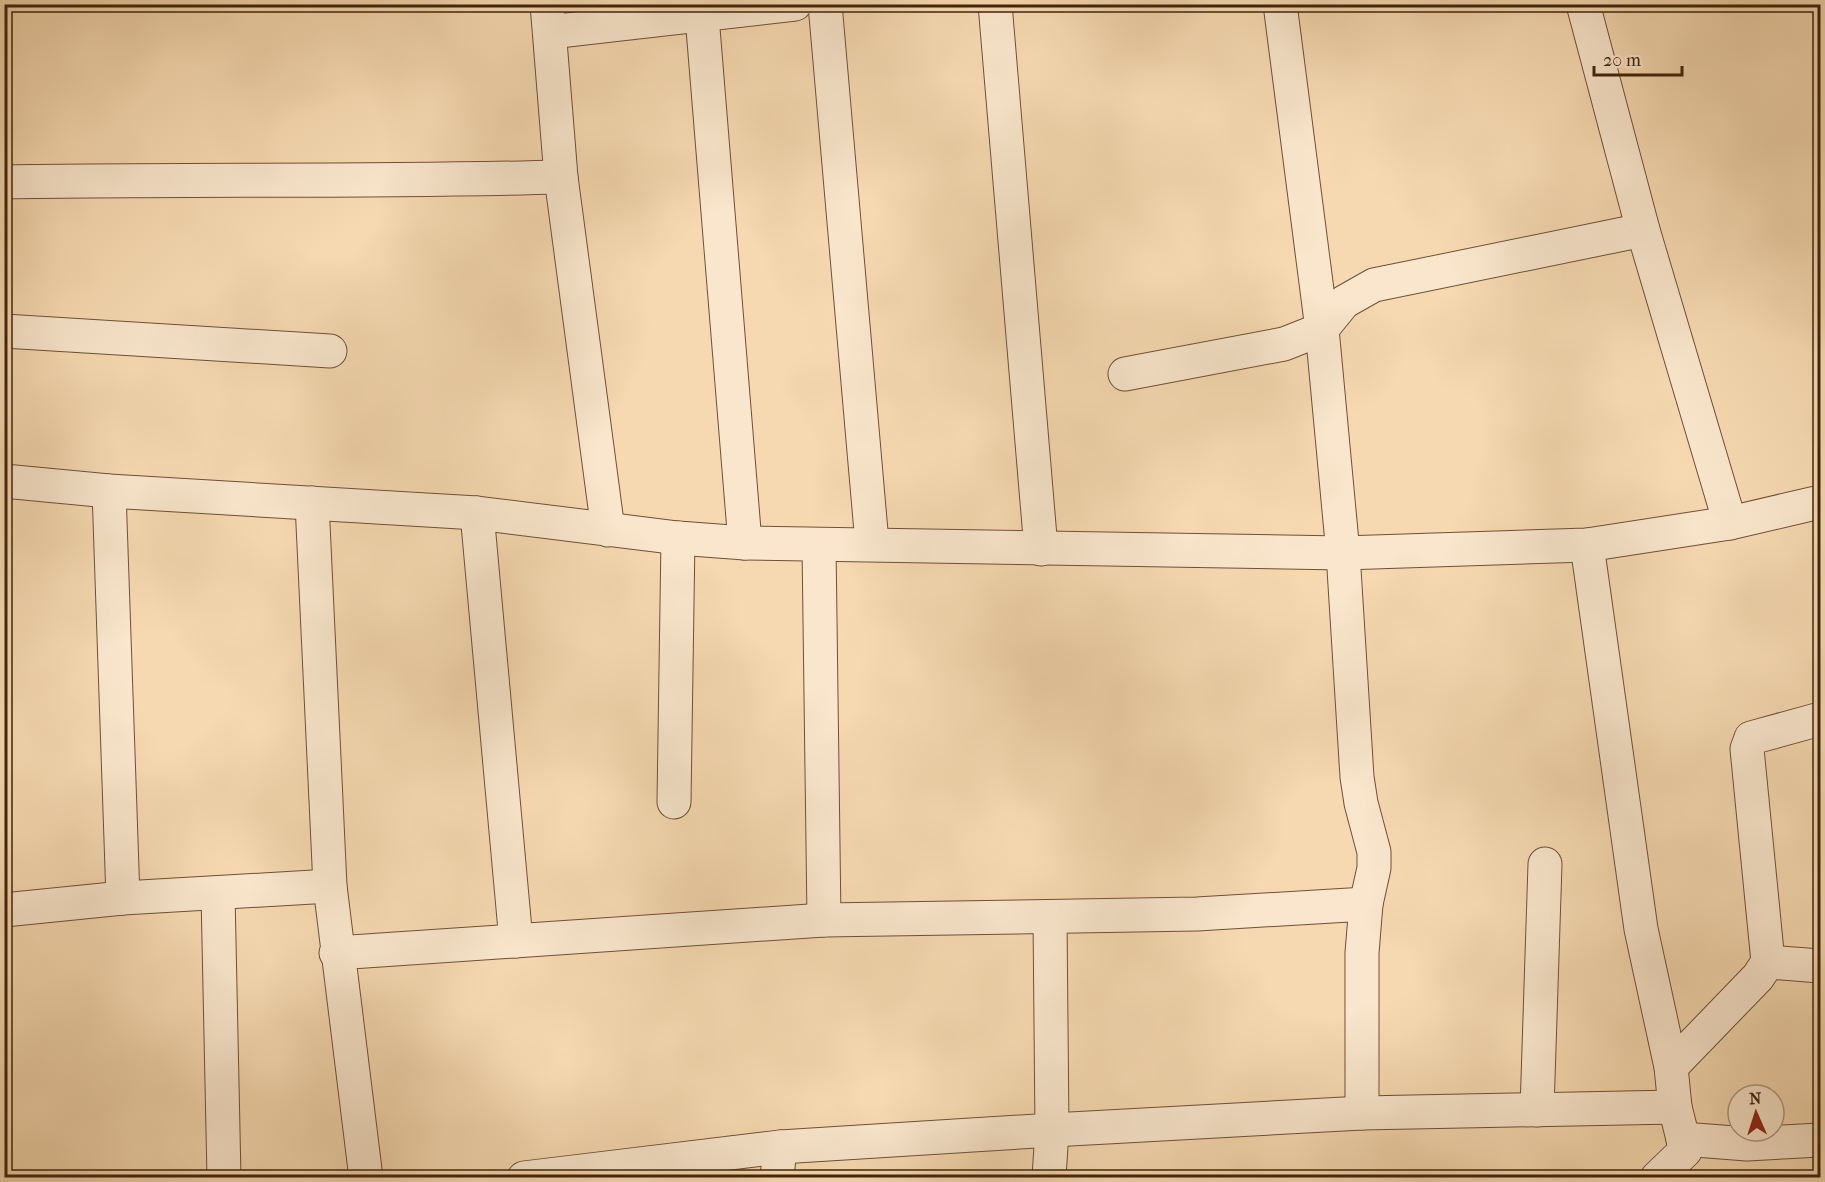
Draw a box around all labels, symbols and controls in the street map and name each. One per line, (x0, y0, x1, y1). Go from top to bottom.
scale bar (1594, 39, 1682, 77)
text: 20 m (1603, 50, 1641, 71)
north arrow (1726, 1083, 1786, 1143)
text: N (1749, 1089, 1763, 1108)

